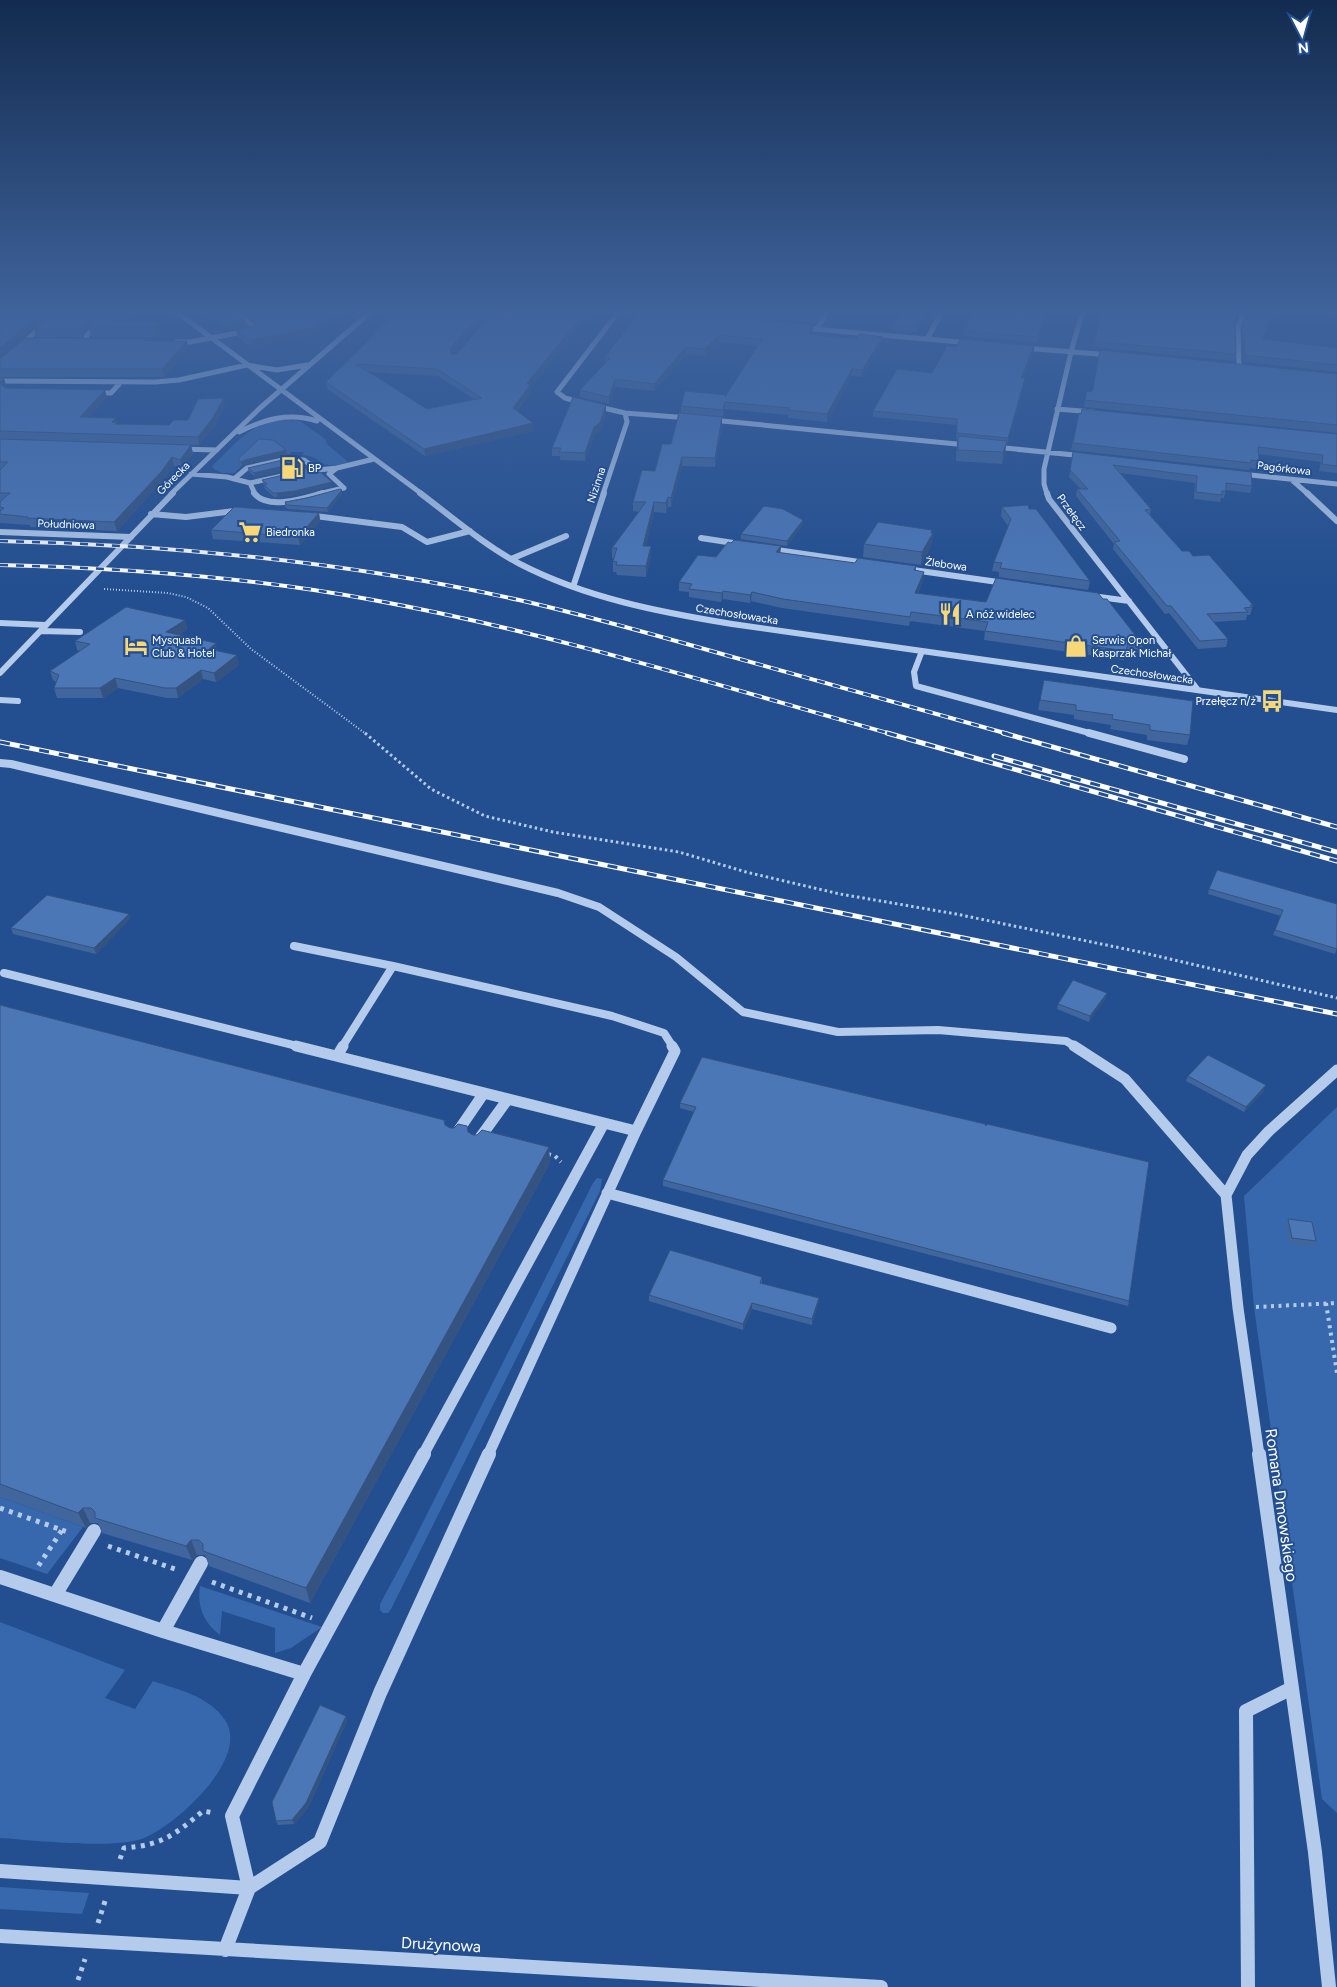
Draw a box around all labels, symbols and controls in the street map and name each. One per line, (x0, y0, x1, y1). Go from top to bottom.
north arrow (1277, 10, 1327, 60)
text: N (1297, 38, 1310, 56)
fuel station icon: BP (279, 455, 305, 481)
street label: Górecka (154, 459, 193, 498)
street label: Pagórkowa (1256, 459, 1312, 478)
place label: BP (308, 462, 322, 475)
street label: Nizinna (585, 466, 608, 505)
street label: Przełęcz (1054, 492, 1089, 533)
street label: Południowa (37, 517, 95, 532)
supermarket icon: Biedronka (237, 519, 263, 545)
place label: Biedronka (266, 526, 315, 539)
street label: Żlebowa (924, 555, 968, 574)
restaurant icon: A nóż widelec (937, 601, 963, 627)
street label: Czechosłowacka (695, 602, 779, 627)
place label: A nóż widelec (966, 608, 1035, 621)
hotel icon: Mysquash Club & Hotel (123, 633, 149, 659)
shop icon: Serwis Opon Kasprzak Michał (1063, 633, 1089, 659)
place label: Mysquash Club & Hotel (152, 634, 215, 660)
place label: Serwis Opon Kasprzak Michał (1092, 634, 1171, 660)
street label: Czechosłowacka (1110, 662, 1194, 687)
bus stop icon: Przełęcz n/ż (1259, 688, 1285, 714)
place label: Przełęcz n/ż (1196, 695, 1256, 708)
street label: Romana Dmowskiego (1261, 1427, 1302, 1583)
street label: Drużynowa (400, 1933, 481, 1956)

